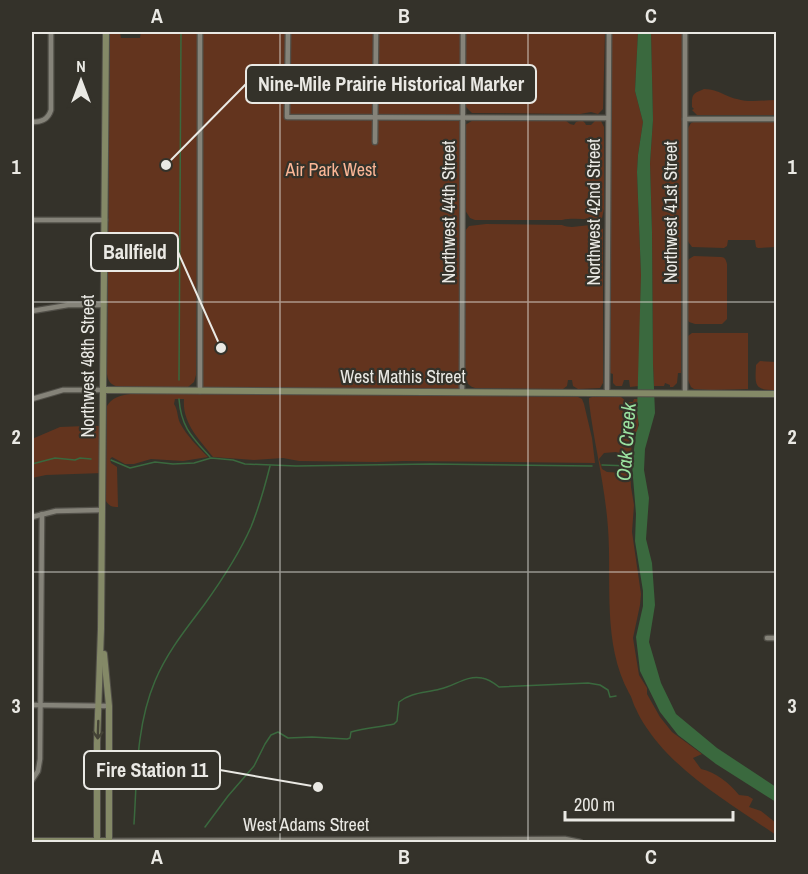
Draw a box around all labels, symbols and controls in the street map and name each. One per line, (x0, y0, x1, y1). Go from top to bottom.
text: A (151, 2, 163, 29)
text: B (398, 2, 410, 29)
text: C (645, 2, 657, 29)
north arrow (51, 51, 111, 111)
text: N (76, 55, 86, 77)
callout: Nine-Mile Prairie Historical Marker (246, 65, 536, 103)
text: Nine-Mile Prairie Historical Marker (258, 70, 525, 97)
street label: Northwest 42nd Street (581, 139, 606, 285)
street label: Northwest 44th Street (436, 141, 461, 283)
street label: Northwest 41st Street (658, 141, 683, 283)
text: 1 (11, 153, 21, 180)
text: 1 (787, 153, 797, 180)
park label: Air Park West (285, 157, 376, 182)
callout: Ballfield (91, 233, 178, 271)
text: Ballfield (103, 238, 167, 265)
street label: Northwest 48th Street (75, 295, 100, 437)
street label: West Mathis Street (340, 364, 466, 389)
water label: Oak Creek (609, 401, 642, 482)
text: 2 (11, 423, 21, 450)
text: 2 (787, 423, 797, 450)
text: 3 (11, 692, 21, 719)
text: 3 (787, 692, 797, 719)
one-way arrow (92, 719, 104, 739)
callout: Fire Station 11 (84, 751, 220, 789)
text: Fire Station 11 (96, 756, 209, 783)
scale bar (565, 784, 733, 822)
text: 200 m (574, 792, 615, 817)
street label: West Adams Street (243, 812, 369, 837)
text: A (151, 843, 163, 870)
text: B (398, 843, 410, 870)
text: C (645, 843, 657, 870)

